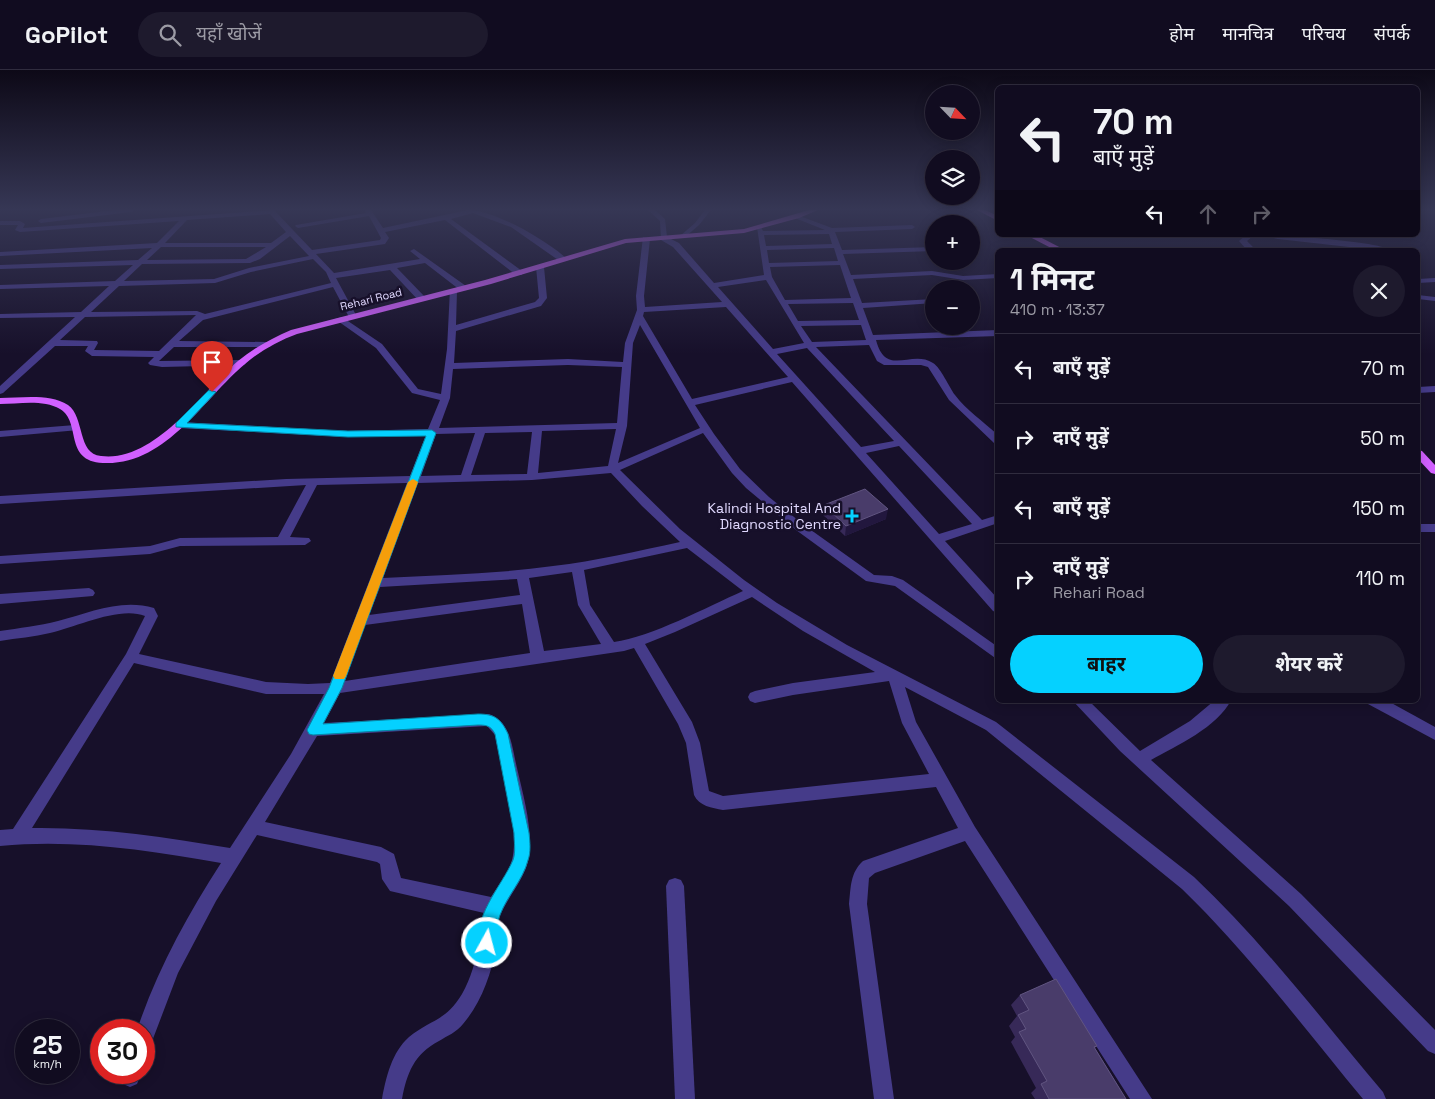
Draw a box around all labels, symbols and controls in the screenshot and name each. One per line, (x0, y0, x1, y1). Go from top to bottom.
search box (138, 12, 488, 57)
text: GoPilot (25, 19, 108, 50)
icon: search (156, 21, 184, 49)
text: यहाँ खोजें (196, 21, 262, 46)
text: होम (1169, 22, 1194, 45)
text: मानचित्र (1222, 22, 1274, 45)
text: परिचय (1302, 22, 1346, 45)
text: संपर्क (1374, 22, 1410, 45)
north arrow (925, 85, 980, 140)
map controls (925, 85, 980, 335)
text: 70 m (1093, 100, 1174, 144)
icon: left (1010, 105, 1075, 170)
text: बाएँ मुड़ें (1093, 143, 1154, 171)
button: layers (925, 150, 980, 205)
icon: left (1141, 200, 1169, 228)
icon: ahead (1194, 200, 1222, 228)
icon: right (1247, 200, 1275, 228)
button: + (925, 215, 980, 270)
text: 1 मिनट (1010, 260, 1094, 299)
button: close (1353, 265, 1405, 317)
button: − (925, 280, 980, 335)
street label: Rehari Road (339, 285, 403, 313)
text: 410 m · 13:37 (1010, 299, 1105, 320)
pin (191, 341, 233, 392)
icon: arrive (198, 348, 226, 376)
icon: left (1010, 355, 1038, 383)
text: बाएँ मुड़ें (1053, 355, 1110, 380)
text: 70 m (1361, 356, 1405, 381)
icon: right (1010, 425, 1038, 453)
text: दाएँ मुड़ें (1053, 425, 1109, 450)
text: 50 m (1360, 426, 1405, 451)
icon: left (1010, 495, 1038, 523)
text: बाएँ मुड़ें (1053, 495, 1110, 520)
text: 150 m (1352, 496, 1405, 521)
place label: Kalindi Hospital And Diagnostic Centre (708, 499, 841, 533)
marker: Kalindi Hospital And Diagnostic Centre (845, 509, 859, 523)
text: दाएँ मुड़ें (1053, 555, 1109, 580)
icon: right (1010, 565, 1038, 593)
text: 110 m (1356, 566, 1405, 591)
text: Rehari Road (1053, 582, 1145, 603)
button: बाहर (1010, 635, 1203, 693)
button: शेयर करें (1213, 635, 1405, 693)
position arrow (460, 916, 512, 968)
speed limit sign: 30 (90, 1019, 155, 1084)
text: 25 (33, 1029, 62, 1061)
text: km/h (33, 1056, 62, 1072)

